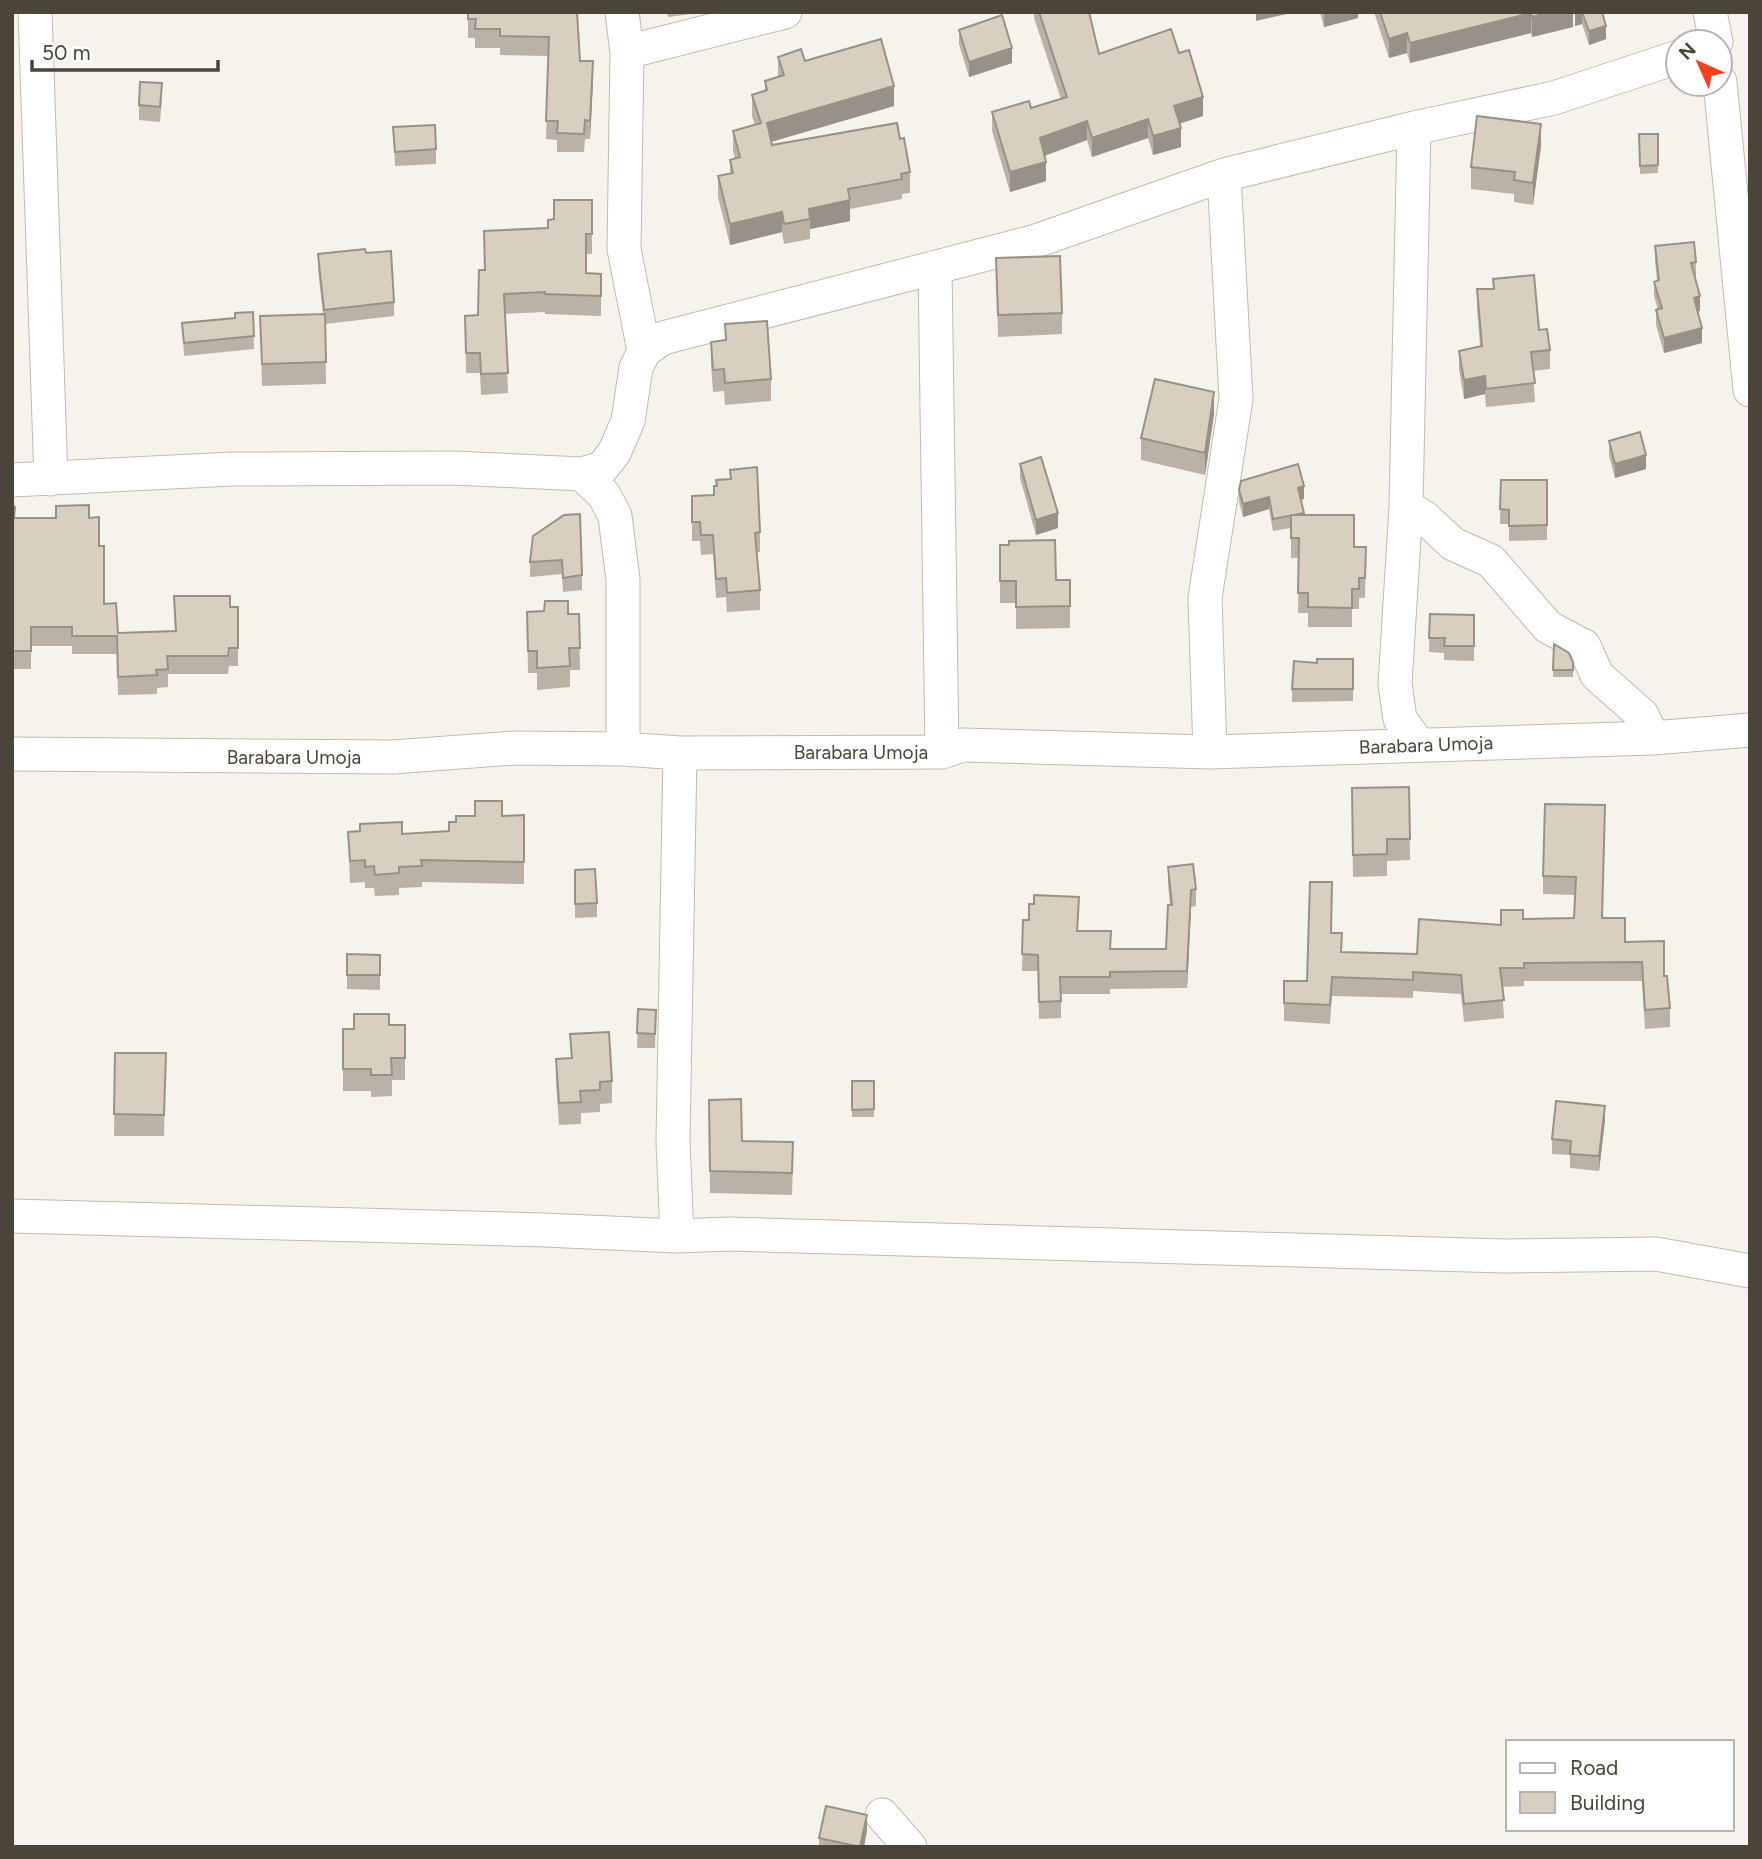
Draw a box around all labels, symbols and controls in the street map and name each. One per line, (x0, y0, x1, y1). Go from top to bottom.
scale bar (32, 28, 217, 72)
north arrow (1664, 28, 1734, 98)
text: N (1674, 38, 1701, 65)
text: 50 m (42, 40, 91, 65)
street label: Barabara Umoja (1358, 731, 1494, 759)
street label: Barabara Umoja (794, 741, 928, 764)
street label: Barabara Umoja (227, 746, 361, 769)
legend (1506, 1740, 1734, 1831)
text: Road (1570, 1755, 1618, 1780)
text: Building (1570, 1790, 1645, 1815)

